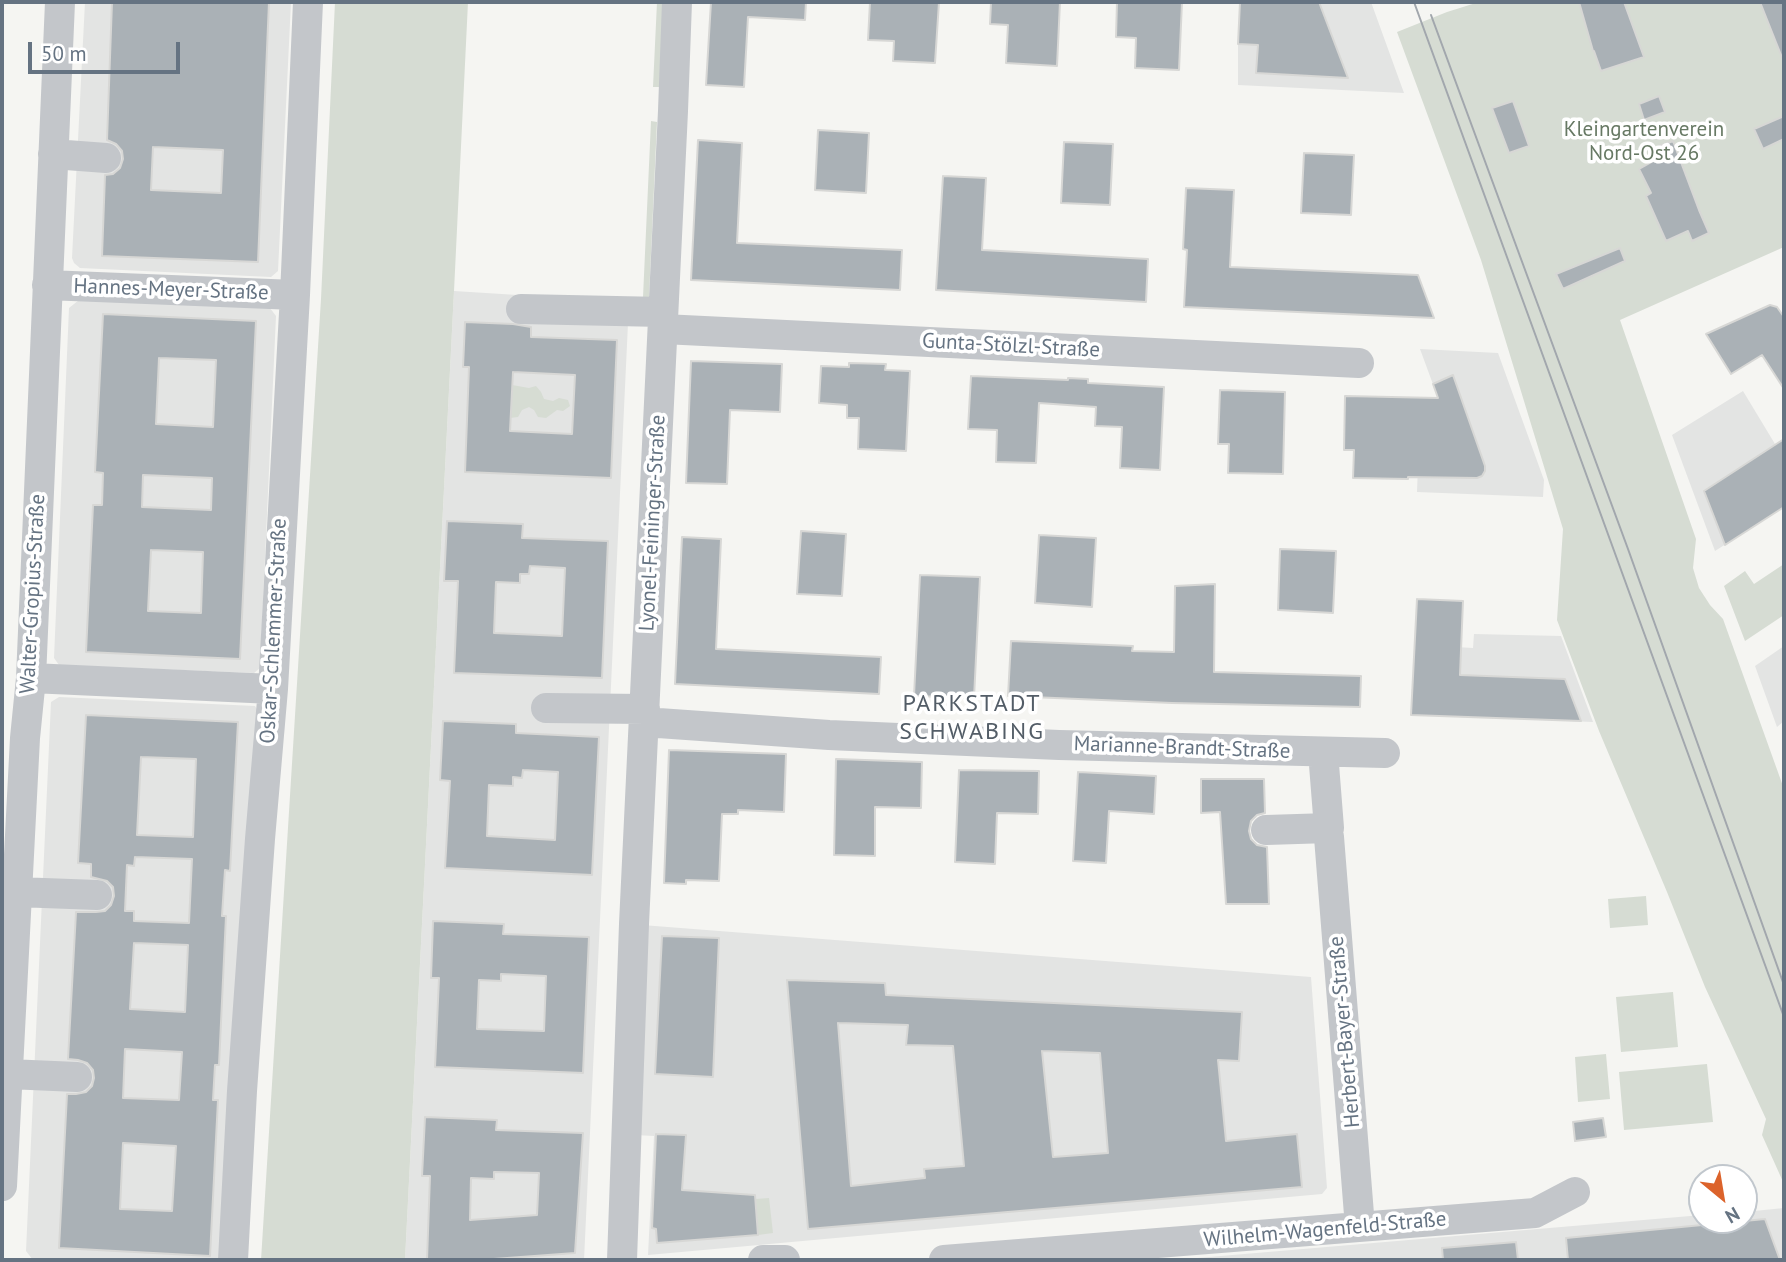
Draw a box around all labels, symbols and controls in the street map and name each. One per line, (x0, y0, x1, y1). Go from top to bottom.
scale bar (32, 28, 184, 72)
text: 50 m (41, 40, 87, 67)
park label: Kleingartenverein Nord-Ost 26 (1564, 117, 1724, 167)
street label: Hannes-Meyer-Straße (73, 274, 269, 306)
street label: Gunta-Stölzl-Straße (921, 329, 1101, 363)
street label: Lyonel-Feininger-Straße (635, 414, 671, 632)
street label: Walter-Gropius-Straße (15, 493, 51, 695)
street label: Oskar-Schlemmer-Straße (256, 518, 292, 744)
district label: PARKSTADT SCHWABING (900, 690, 1044, 746)
street label: Marianne-Brandt-Straße (1073, 732, 1291, 764)
street label: Herbert-Bayer-Straße (1324, 935, 1366, 1129)
north arrow (1688, 1164, 1758, 1234)
text: N (1721, 1202, 1744, 1229)
street label: Wilhelm-Wagenfeld-Straße (1203, 1207, 1447, 1253)

